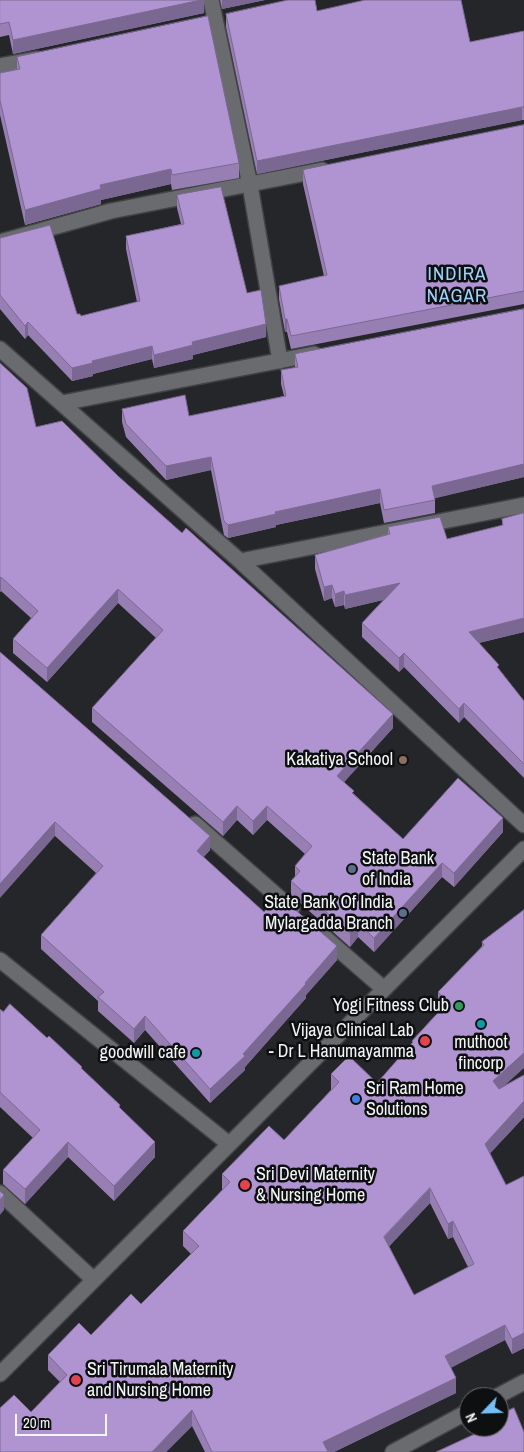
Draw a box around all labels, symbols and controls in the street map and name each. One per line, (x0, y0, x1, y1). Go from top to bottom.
district label: INDIRA NAGAR (426, 264, 488, 308)
place label: Kakatiya School (286, 749, 393, 771)
marker: Kakatiya School (397, 754, 409, 766)
place label: State Bank of India (362, 848, 434, 891)
marker: State Bank of India (346, 863, 358, 875)
place label: State Bank Of India Mylargadda Branch (264, 892, 393, 934)
marker: State Bank Of India Mylargadda Branch (397, 907, 409, 919)
place label: Yogi Fitness Club (333, 995, 449, 1017)
marker: Yogi Fitness Club (453, 1000, 465, 1012)
marker: muthoot fincorp (475, 1018, 487, 1030)
place label: Vijaya Clinical Lab - Dr L Hanumayamma (269, 1020, 414, 1062)
place label: muthoot fincorp (454, 1032, 508, 1074)
marker: Vijaya Clinical Lab - Dr L Hanumayamma (418, 1034, 432, 1048)
place label: goodwill cafe (100, 1042, 186, 1064)
marker: goodwill cafe (190, 1047, 202, 1059)
place label: Sri Ram Home Solutions (366, 1078, 464, 1120)
marker: Sri Ram Home Solutions (350, 1093, 362, 1105)
place label: Sri Devi Maternity & Nursing Home (256, 1164, 375, 1206)
marker: Sri Devi Maternity & Nursing Home (238, 1178, 252, 1192)
place label: Sri Tirumala Maternity and Nursing Home (87, 1359, 234, 1402)
marker: Sri Tirumala Maternity and Nursing Home (69, 1373, 83, 1387)
north arrow (459, 1387, 509, 1437)
scale bar (18, 1404, 110, 1436)
text: N (461, 1410, 481, 1425)
text: 20 m (23, 1412, 50, 1433)

